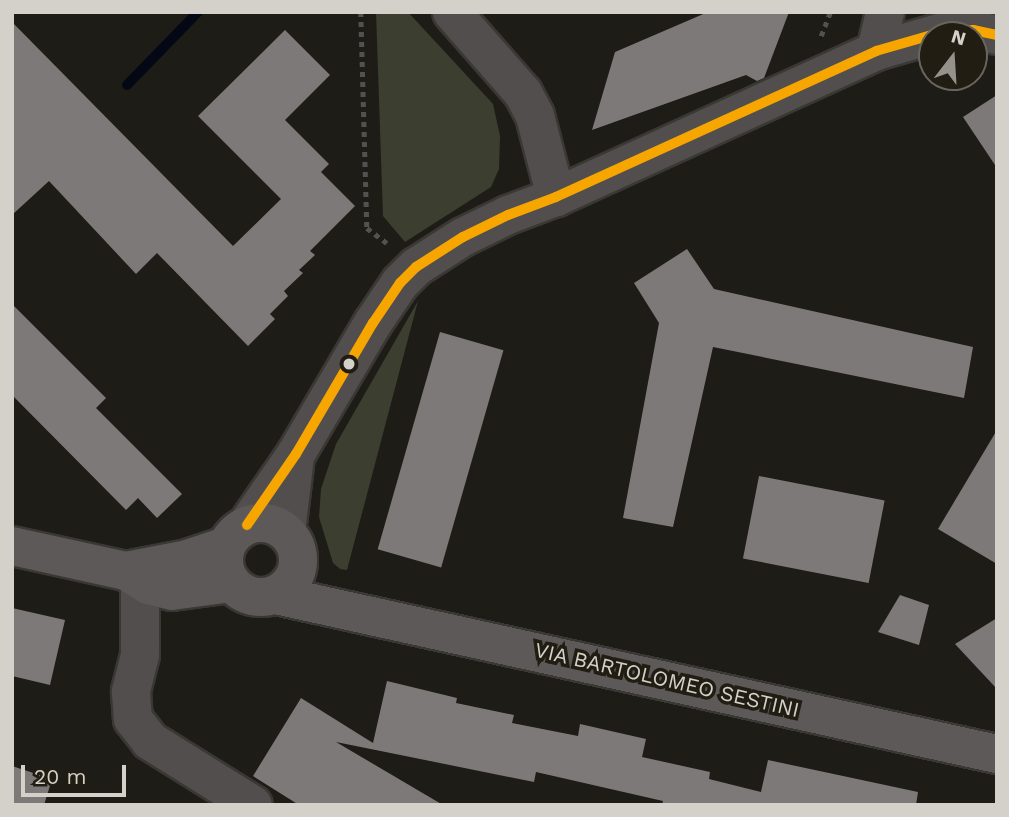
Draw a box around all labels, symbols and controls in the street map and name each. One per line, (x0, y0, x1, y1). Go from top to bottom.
north arrow (918, 21, 988, 91)
text: N (949, 24, 969, 50)
unlabelled marker (342, 357, 356, 371)
street label: VIA BARTOLOMEO SESTINI (532, 637, 802, 723)
scale bar (24, 750, 130, 794)
text: 20 m (34, 764, 86, 789)

